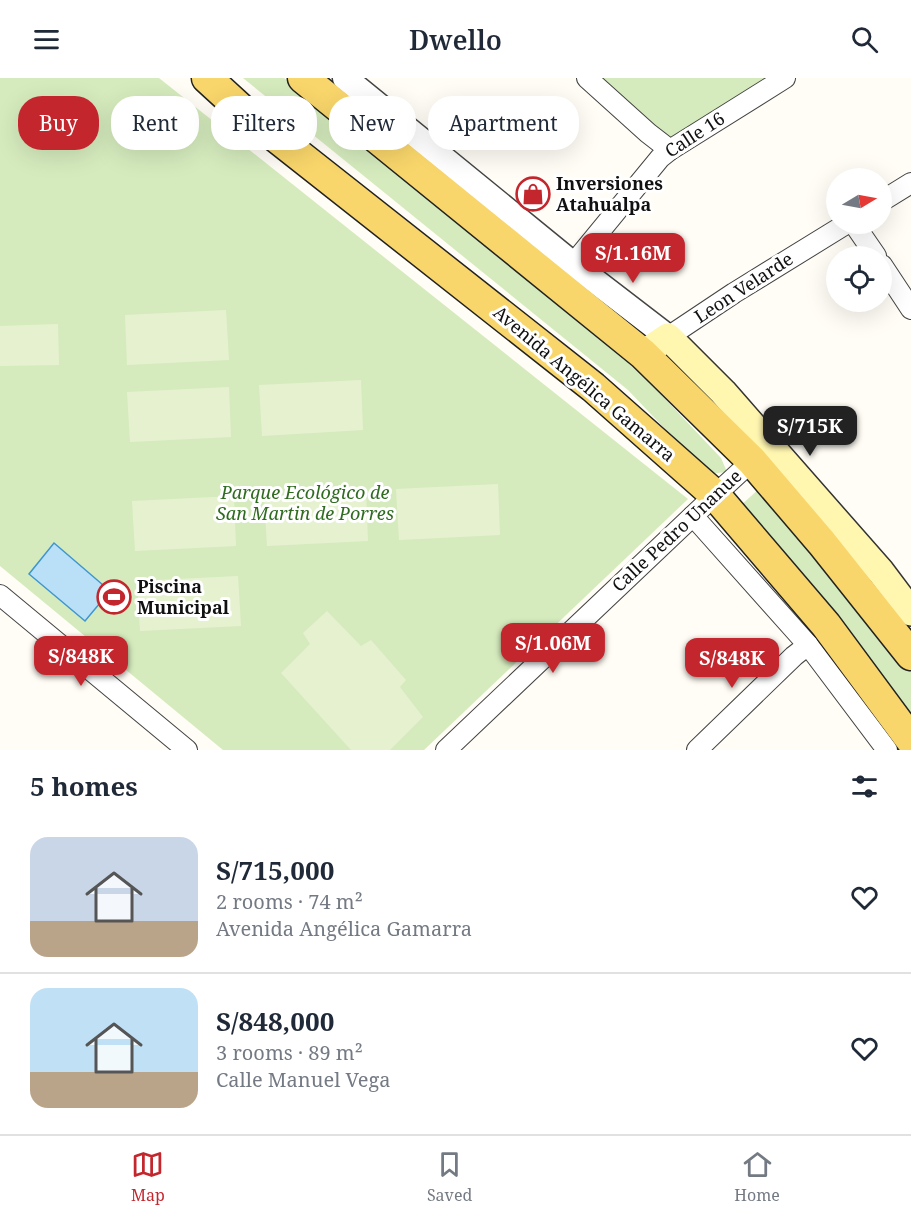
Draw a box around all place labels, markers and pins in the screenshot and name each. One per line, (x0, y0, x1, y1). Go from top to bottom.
place label: Inversiones Atahualpa (556, 171, 663, 216)
shop icon: Inversiones Atahualpa (515, 176, 551, 212)
pin: S/1.16M (578, 233, 688, 284)
pin: S/715K (761, 406, 859, 457)
place label: Piscina Municipal (137, 574, 230, 619)
sports icon: Piscina Municipal (96, 579, 132, 615)
pin: S/1.06M (498, 623, 608, 674)
pin: S/848K (32, 636, 130, 687)
pin: S/848K (683, 638, 781, 689)

